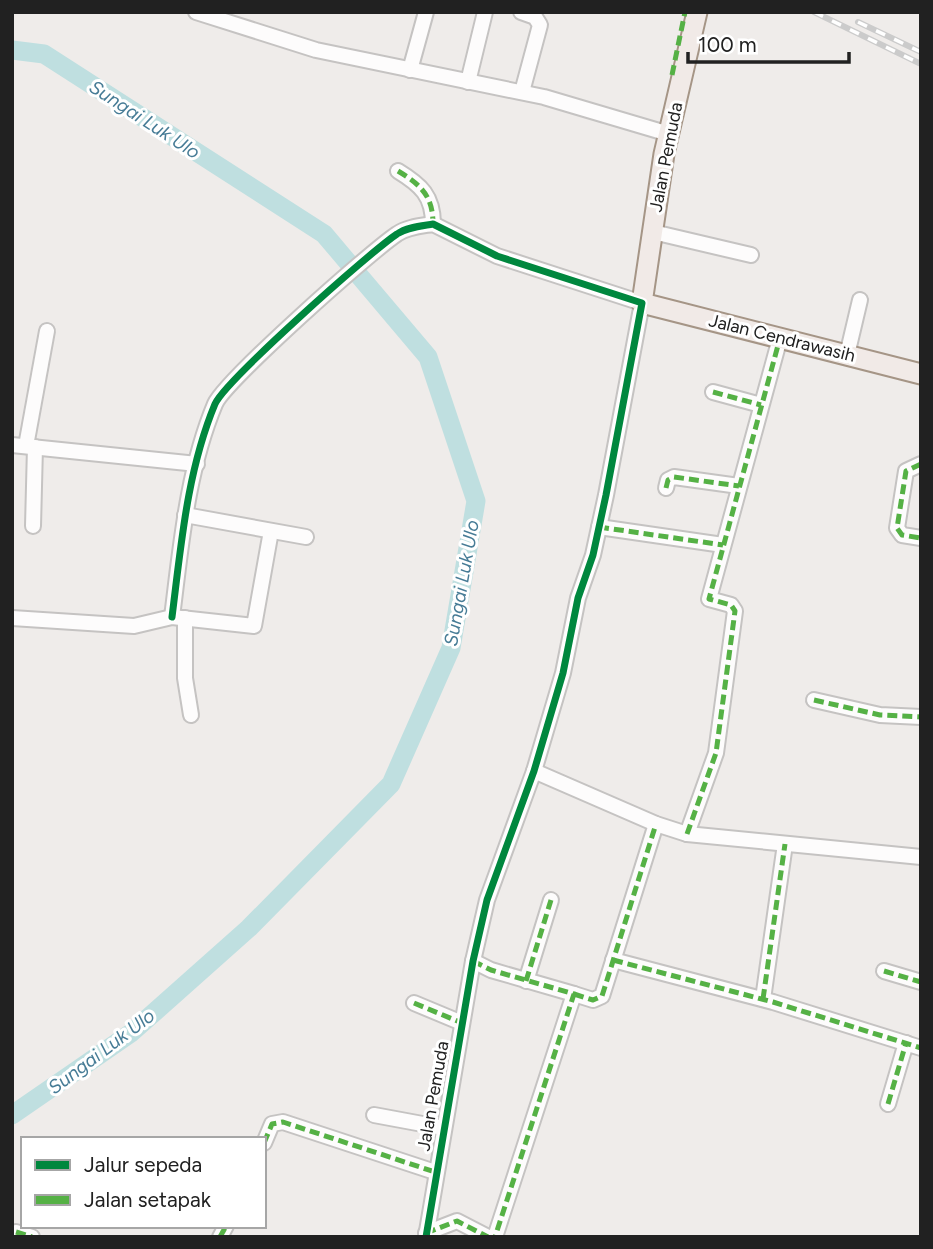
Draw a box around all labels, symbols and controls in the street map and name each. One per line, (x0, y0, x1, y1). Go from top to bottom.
scale bar (688, 21, 849, 65)
text: 100 m (698, 32, 757, 57)
water label: Sungai Luk Ulo (85, 75, 204, 164)
street label: Jalan Pemuda (645, 100, 687, 214)
street label: Jalan Cendrawasih (706, 309, 858, 367)
water label: Sungai Luk Ulo (439, 518, 484, 648)
water label: Sungai Luk Ulo (44, 1004, 159, 1099)
street label: Jalan Pemuda (413, 1039, 453, 1153)
legend (21, 1137, 266, 1228)
text: Jalur sepeda (84, 1152, 202, 1177)
text: Jalan setapak (84, 1187, 212, 1212)

